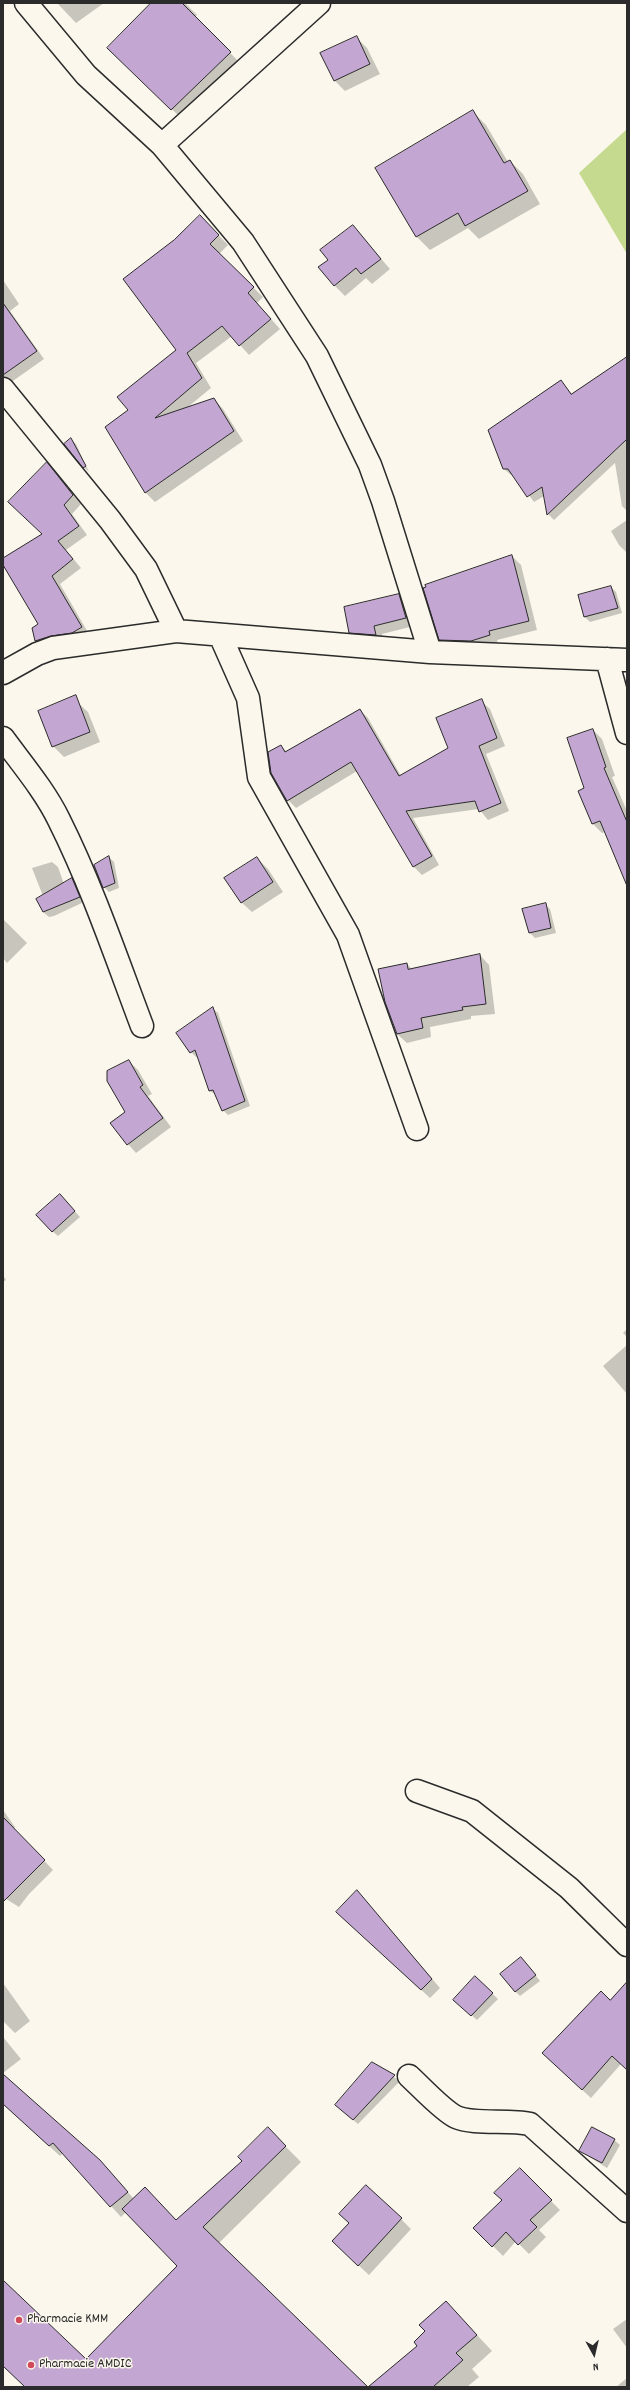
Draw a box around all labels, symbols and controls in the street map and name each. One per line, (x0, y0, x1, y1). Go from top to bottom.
place label: Pharmacie KMM (27, 2312, 108, 2328)
marker: Pharmacie KMM (14, 2315, 24, 2325)
north arrow (574, 2334, 614, 2374)
place label: Pharmacie AMDIC (39, 2357, 132, 2373)
text: N (592, 2358, 599, 2374)
marker: Pharmacie AMDIC (26, 2360, 36, 2370)

